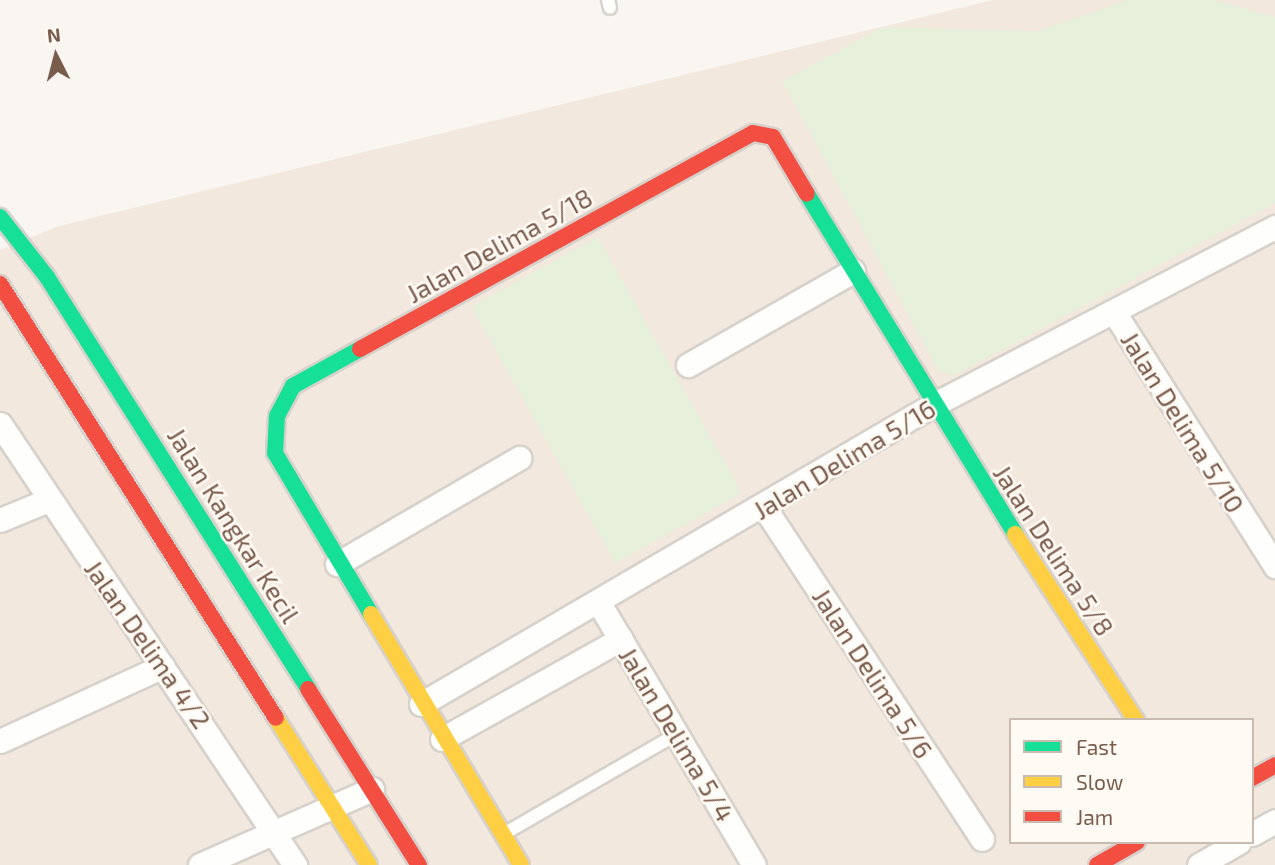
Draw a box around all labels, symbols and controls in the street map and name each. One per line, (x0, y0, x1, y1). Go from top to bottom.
north arrow (21, 21, 91, 91)
text: N (46, 22, 62, 47)
street label: Jalan Delima 5/18 (401, 181, 597, 309)
street label: Jalan Delima 5/10 (1115, 326, 1251, 518)
street label: Jalan Delima 5/16 (747, 392, 941, 526)
street label: Jalan Kangkar Kecil (161, 421, 307, 629)
street label: Jalan Delima 5/8 (987, 459, 1121, 641)
street label: Jalan Delima 4/2 (78, 554, 218, 734)
street label: Jalan Delima 5/6 (806, 582, 940, 764)
street label: Jalan Delima 5/4 (613, 641, 741, 827)
legend (1009, 718, 1254, 844)
text: Fast (1076, 734, 1117, 759)
text: Slow (1076, 769, 1123, 794)
text: Jam (1076, 804, 1113, 829)

